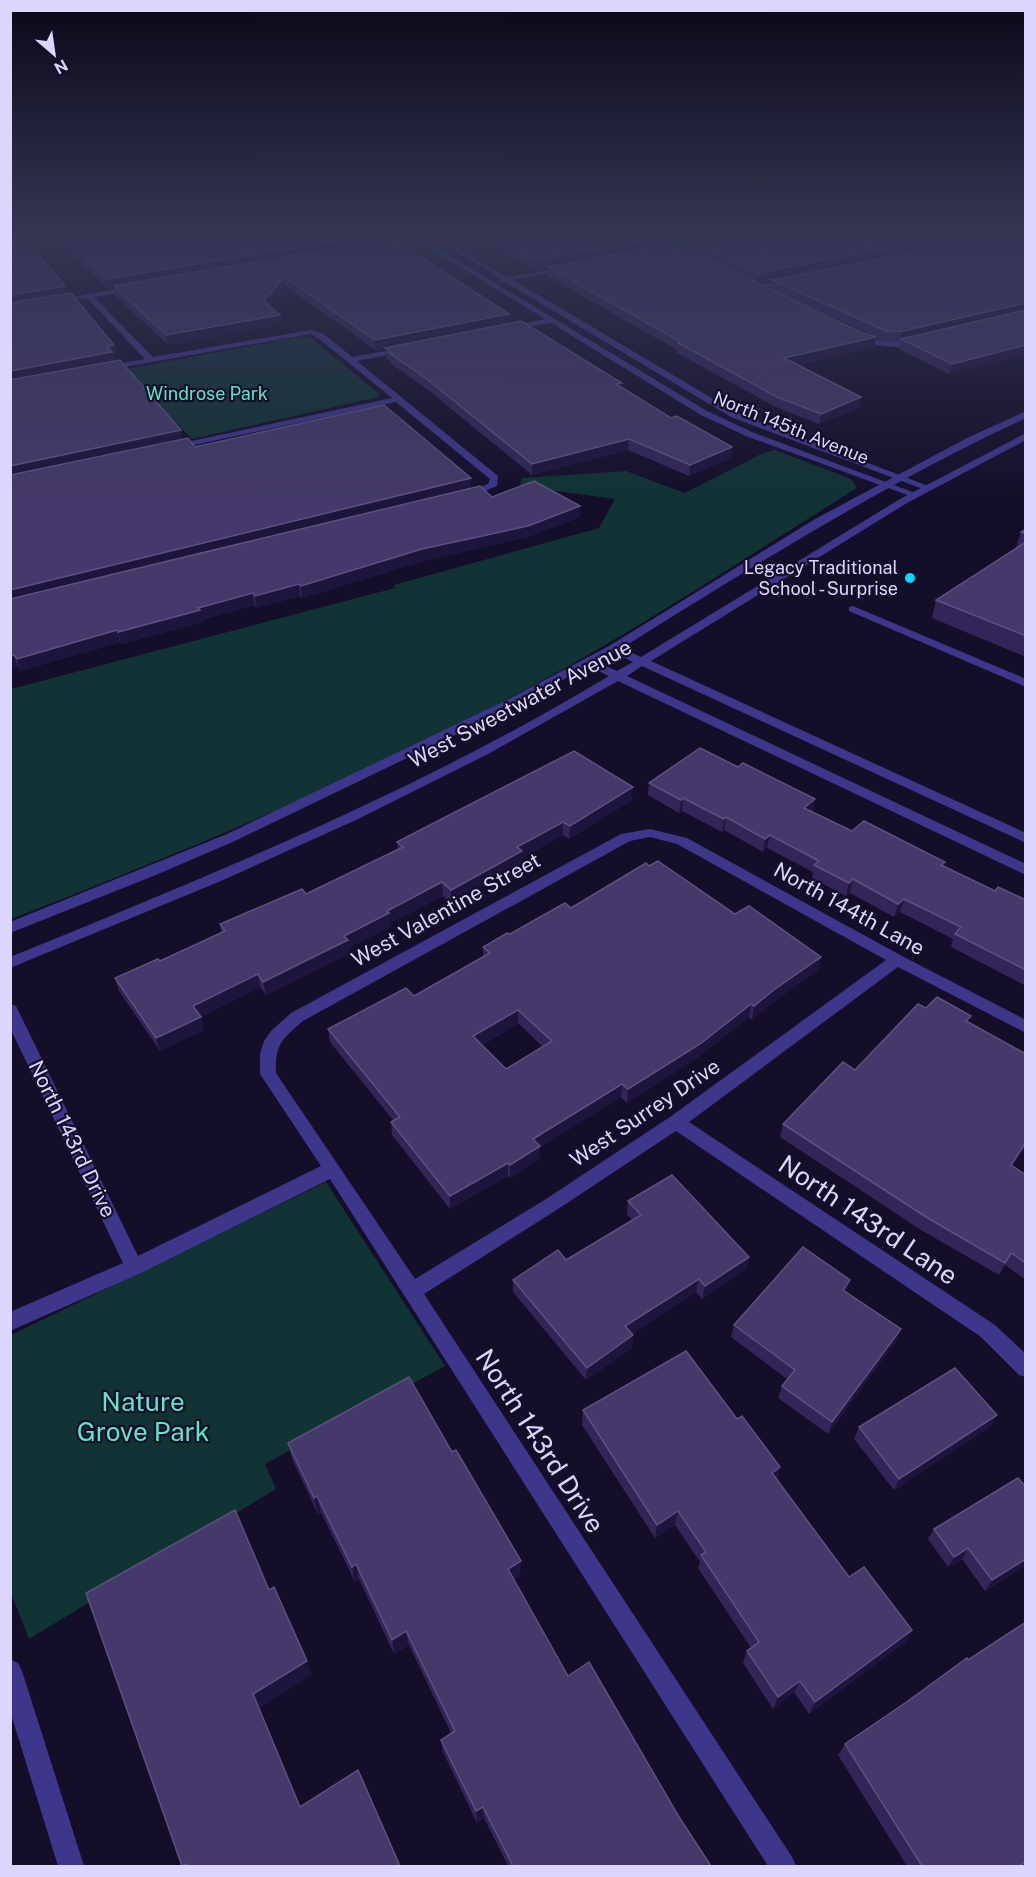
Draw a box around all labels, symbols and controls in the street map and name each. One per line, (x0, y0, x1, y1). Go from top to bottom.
north arrow (24, 24, 84, 84)
text: N (51, 55, 71, 78)
park label: Windrose Park (146, 383, 268, 404)
street label: North 145th Avenue (710, 387, 872, 468)
place label: Legacy Traditional School - Surprise (744, 557, 898, 599)
marker: Legacy Traditional School - Surprise (903, 571, 917, 585)
street label: West Sweetwater Avenue (404, 634, 636, 773)
street label: West Valentine Street (347, 847, 545, 972)
street label: North 144th Lane (769, 857, 929, 960)
street label: West Surrey Drive (565, 1053, 724, 1172)
street label: North 143rd Drive (24, 1056, 121, 1221)
street label: North 143rd Lane (773, 1148, 964, 1291)
street label: North 143rd Drive (470, 1343, 611, 1538)
park label: Nature Grove Park (77, 1386, 209, 1447)

